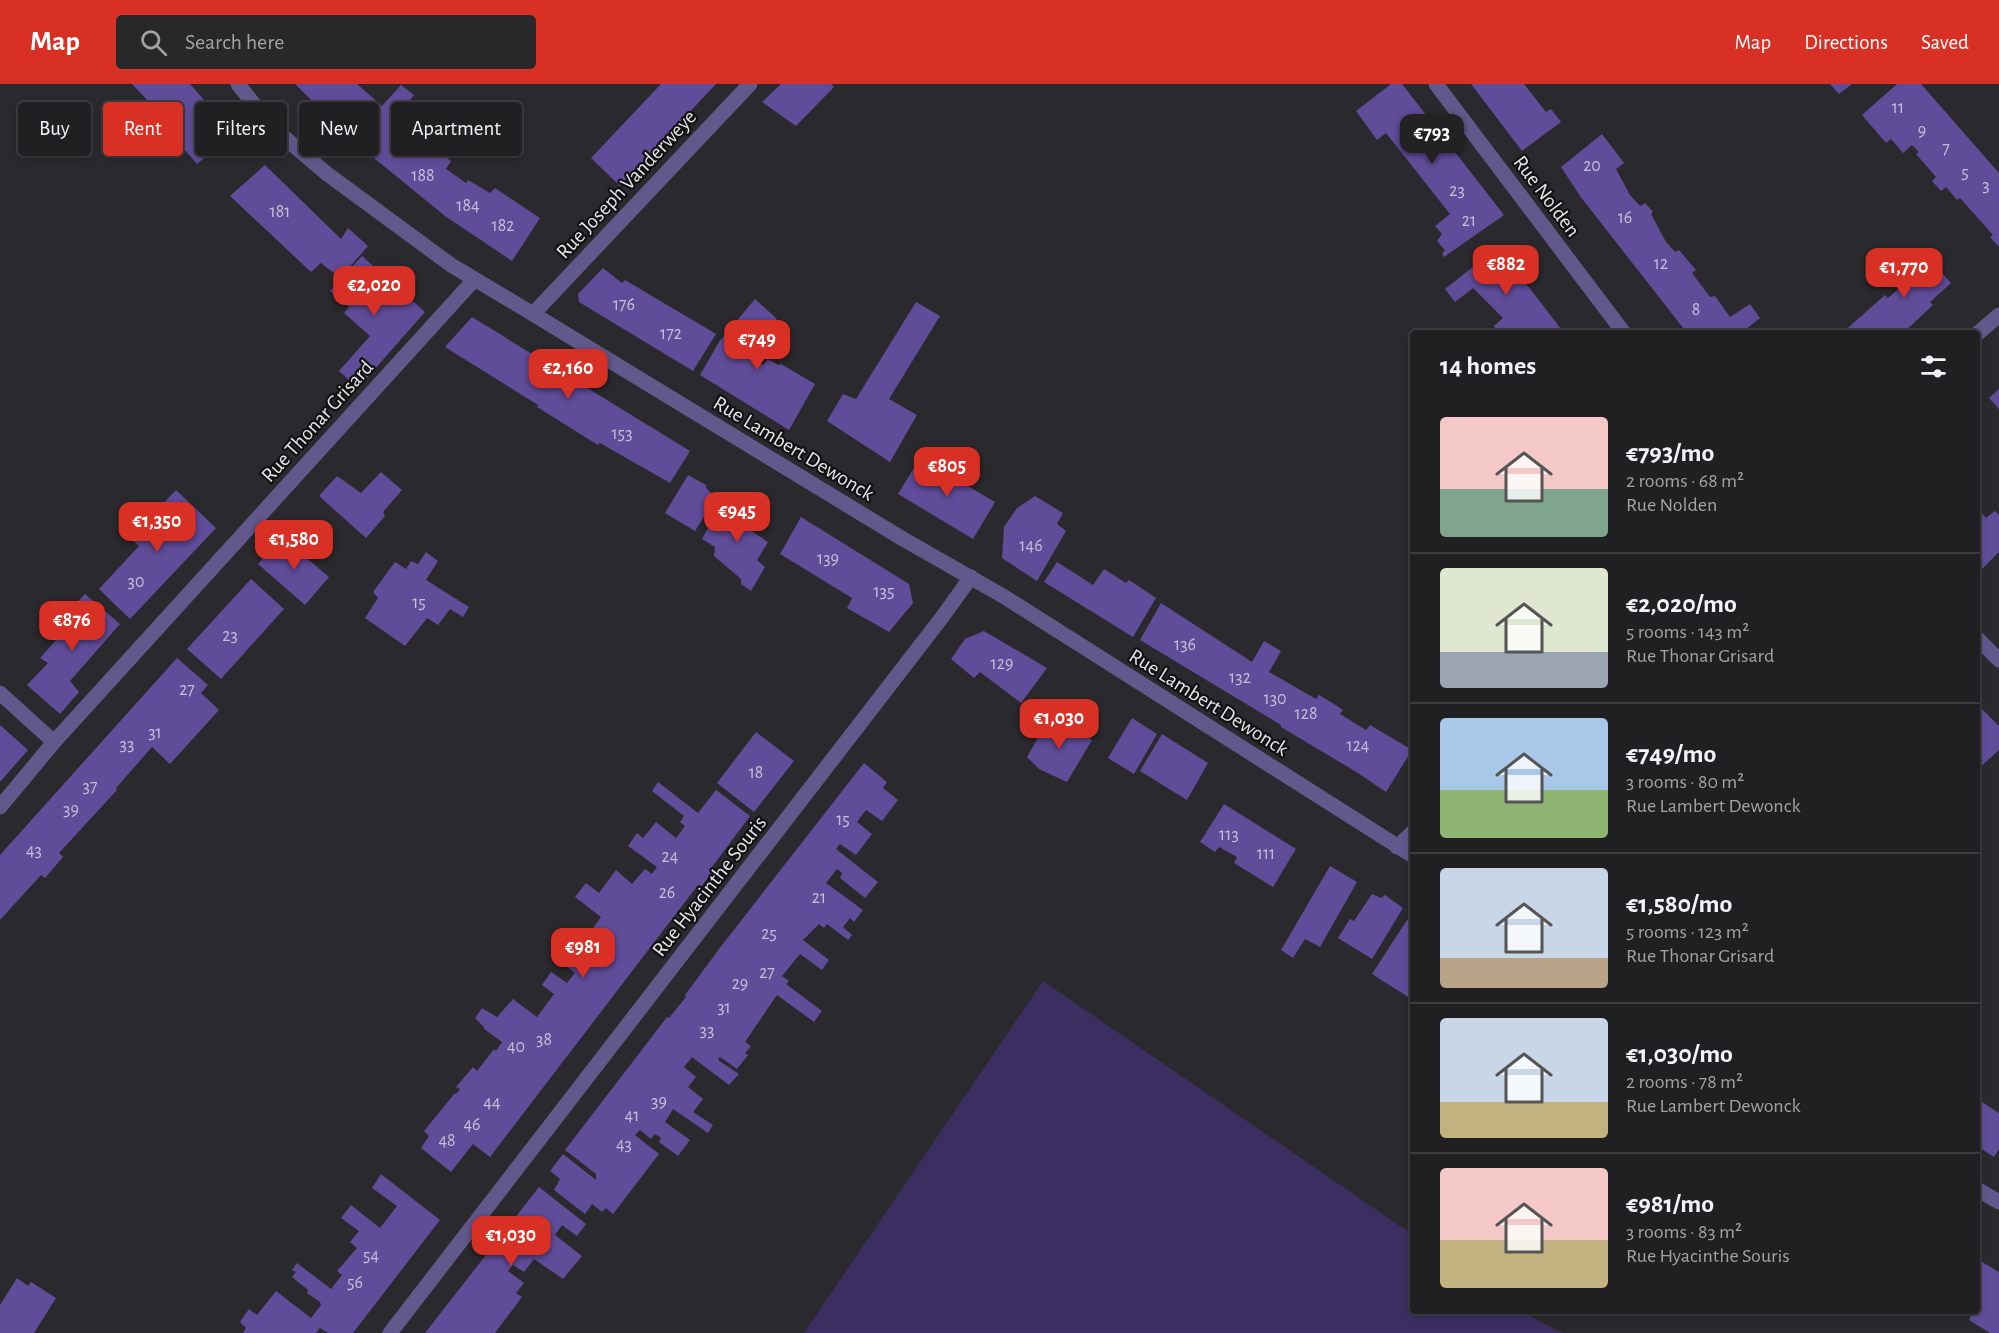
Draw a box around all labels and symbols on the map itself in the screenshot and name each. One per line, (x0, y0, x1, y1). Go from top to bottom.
house number: 11 (1892, 99, 1904, 117)
street label: Rue Joseph Vanderweye (552, 106, 700, 263)
pin: €793 (1396, 114, 1468, 165)
house number: 9 (1918, 122, 1926, 140)
house number: 7 (1942, 140, 1950, 158)
street label: Rue Nolden (1509, 152, 1584, 241)
house number: 20 (1583, 157, 1601, 175)
house number: 5 (1961, 164, 1969, 182)
house number: 188 (411, 167, 435, 185)
house number: 3 (1982, 177, 1990, 195)
house number: 23 (1449, 182, 1465, 200)
house number: 184 (456, 197, 480, 215)
house number: 181 (270, 203, 290, 221)
house number: 16 (1618, 209, 1632, 227)
house number: 21 (1462, 212, 1476, 230)
house number: 182 (492, 217, 514, 235)
pin: €882 (1470, 245, 1542, 296)
pin: €1,770 (1855, 248, 1953, 299)
house number: 12 (1654, 255, 1668, 273)
pin: €2,020 (325, 266, 423, 317)
house number: 176 (613, 296, 635, 314)
house number: 8 (1692, 301, 1700, 319)
pin: €749 (721, 320, 793, 371)
house number: 172 (660, 325, 682, 343)
pin: €2,160 (519, 349, 617, 400)
street label: Rue Thonar Grisard (257, 356, 377, 486)
street label: Rue Lambert Dewonck (710, 392, 878, 505)
house number: 153 (611, 425, 633, 443)
pin: €805 (911, 447, 983, 498)
pin: €945 (701, 492, 773, 543)
pin: €1,350 (108, 502, 206, 553)
pin: €1,580 (245, 520, 343, 571)
house number: 146 (1019, 537, 1043, 555)
house number: 139 (817, 550, 839, 568)
house number: 30 (128, 573, 144, 591)
house number: 135 (873, 583, 895, 601)
house number: 15 (412, 594, 426, 612)
pin: €876 (36, 601, 108, 652)
house number: 23 (222, 627, 238, 645)
house number: 136 (1174, 636, 1196, 654)
street label: Rue Lambert Dewonck (1125, 645, 1292, 760)
house number: 129 (991, 655, 1013, 673)
house number: 132 (1229, 669, 1251, 687)
house number: 27 (179, 681, 195, 699)
house number: 130 (1263, 690, 1287, 708)
pin: €1,030 (1010, 699, 1108, 750)
house number: 128 (1295, 705, 1317, 723)
house number: 31 (148, 724, 162, 742)
house number: 33 (120, 736, 134, 754)
house number: 124 (1346, 737, 1370, 755)
house number: 18 (749, 764, 763, 782)
house number: 37 (83, 778, 97, 796)
house number: 39 (63, 801, 79, 819)
house number: 15 (836, 811, 850, 829)
street label: Rue Hyacinthe Souris (648, 812, 771, 960)
house number: 113 (1219, 826, 1239, 844)
house number: 43 (26, 842, 42, 860)
house number: 111 (1257, 845, 1275, 863)
house number: 24 (662, 848, 679, 866)
house number: 26 (659, 884, 675, 902)
house number: 21 (812, 889, 826, 907)
house number: 25 (761, 925, 777, 943)
pin: €981 (547, 928, 619, 979)
house number: 27 (759, 964, 775, 982)
house number: 29 (732, 975, 748, 993)
house number: 31 (717, 999, 731, 1017)
house number: 33 (700, 1022, 714, 1040)
house number: 38 (536, 1031, 552, 1049)
house number: 40 (507, 1038, 525, 1056)
house number: 39 (651, 1093, 667, 1111)
house number: 44 (483, 1094, 501, 1112)
house number: 41 (625, 1107, 639, 1125)
house number: 46 (463, 1116, 481, 1134)
house number: 48 (438, 1132, 456, 1150)
house number: 43 (616, 1136, 632, 1154)
pin: €1,030 (462, 1216, 560, 1267)
house number: 54 (363, 1247, 379, 1265)
house number: 56 (347, 1274, 363, 1292)

